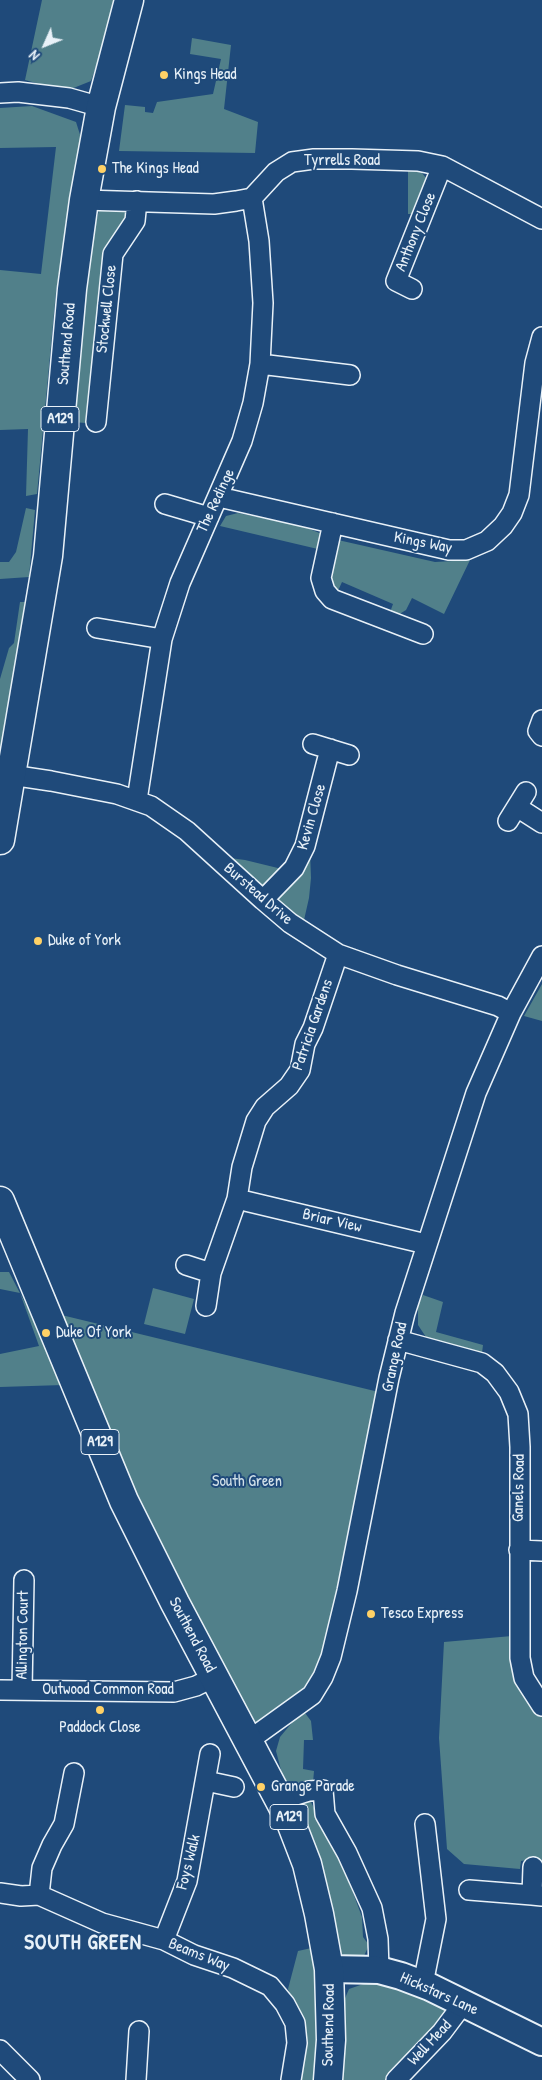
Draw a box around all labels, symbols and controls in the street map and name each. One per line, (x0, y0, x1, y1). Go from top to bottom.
north arrow (20, 20, 70, 70)
text: N (24, 46, 43, 65)
place label: Kings Head (174, 65, 237, 85)
marker: Kings Head (158, 69, 170, 81)
street label: Tyrrells Road (304, 151, 380, 171)
place label: The Kings Head (112, 159, 199, 179)
marker: The Kings Head (96, 163, 108, 175)
street label: Anthony Close (391, 190, 441, 274)
street label: Stockwell Close (93, 264, 121, 354)
street label: Southend Road (54, 302, 80, 386)
road number: A129 (41, 406, 79, 432)
street label: The Redinge (193, 466, 239, 536)
street label: Kings Way (392, 528, 454, 558)
street label: Kevin Close (293, 782, 331, 852)
street label: Burstead Drive (220, 859, 296, 929)
place label: Duke of York (48, 931, 121, 951)
marker: Duke of York (32, 935, 44, 947)
street label: Patricia Gardens (288, 977, 338, 1073)
street label: Briar View (300, 1205, 364, 1237)
street label: Grange Road (378, 1320, 412, 1394)
place label: Duke Of York (56, 1323, 131, 1343)
marker: Duke Of York (40, 1327, 52, 1339)
road number: A129 (81, 1430, 119, 1454)
street label: Ganels Road (509, 1454, 529, 1522)
park label: South Green (212, 1472, 282, 1492)
street label: Allington Court (13, 1590, 33, 1680)
street label: Southend Road (164, 1594, 220, 1676)
place label: Tesco Express (381, 1604, 463, 1624)
marker: Tesco Express (365, 1608, 377, 1620)
street label: Outwood Common Road (42, 1680, 174, 1700)
marker: Paddock Close (94, 1704, 106, 1716)
place label: Paddock Close (59, 1718, 141, 1738)
place label: Grange Parade (271, 1777, 355, 1797)
marker: Grange Parade (255, 1781, 267, 1793)
road number: A129 (270, 1804, 308, 1830)
street label: Foys Walk (173, 1832, 205, 1892)
district label: SOUTH GREEN (23, 1930, 143, 1956)
street label: Beams Way (166, 1934, 232, 1976)
street label: Hickstars Lane (397, 1968, 481, 2020)
street label: Southend Road (319, 1984, 339, 2066)
street label: Well Mead (404, 2016, 456, 2070)

